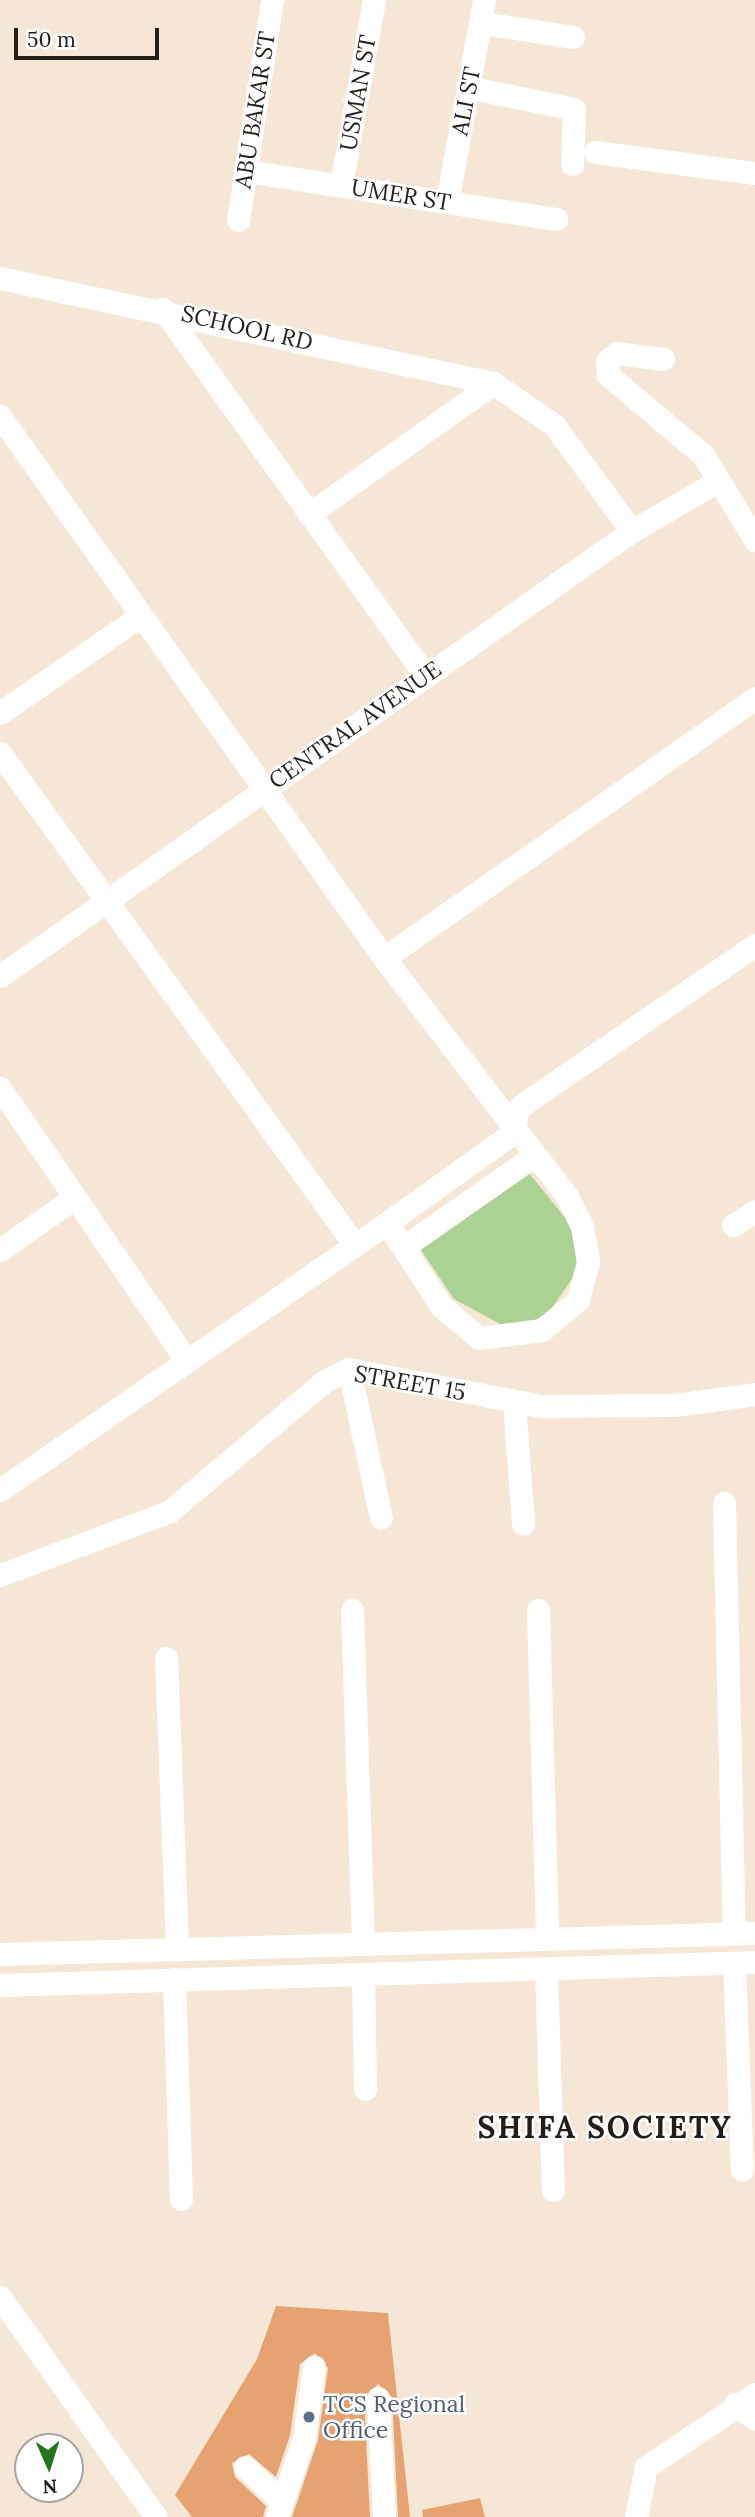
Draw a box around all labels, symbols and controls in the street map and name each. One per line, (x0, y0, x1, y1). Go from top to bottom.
scale bar (18, 14, 163, 58)
text: 50 m (27, 26, 76, 53)
street label: ABU BAKAR ST (229, 30, 281, 190)
street label: USMAN ST (334, 33, 382, 153)
street label: ALI ST (446, 64, 486, 138)
street label: UMER ST (349, 173, 453, 217)
street label: SCHOOL RD (179, 299, 315, 357)
street label: CENTRAL AVENUE (264, 655, 446, 795)
street label: STREET 15 (352, 1360, 468, 1406)
district label: SHIFA SOCIETY (479, 2109, 731, 2145)
place label: TCS Regional Office (323, 2390, 465, 2444)
marker: TCS Regional Office (301, 2409, 317, 2425)
north arrow (14, 2433, 84, 2503)
text: N (42, 2475, 58, 2499)

